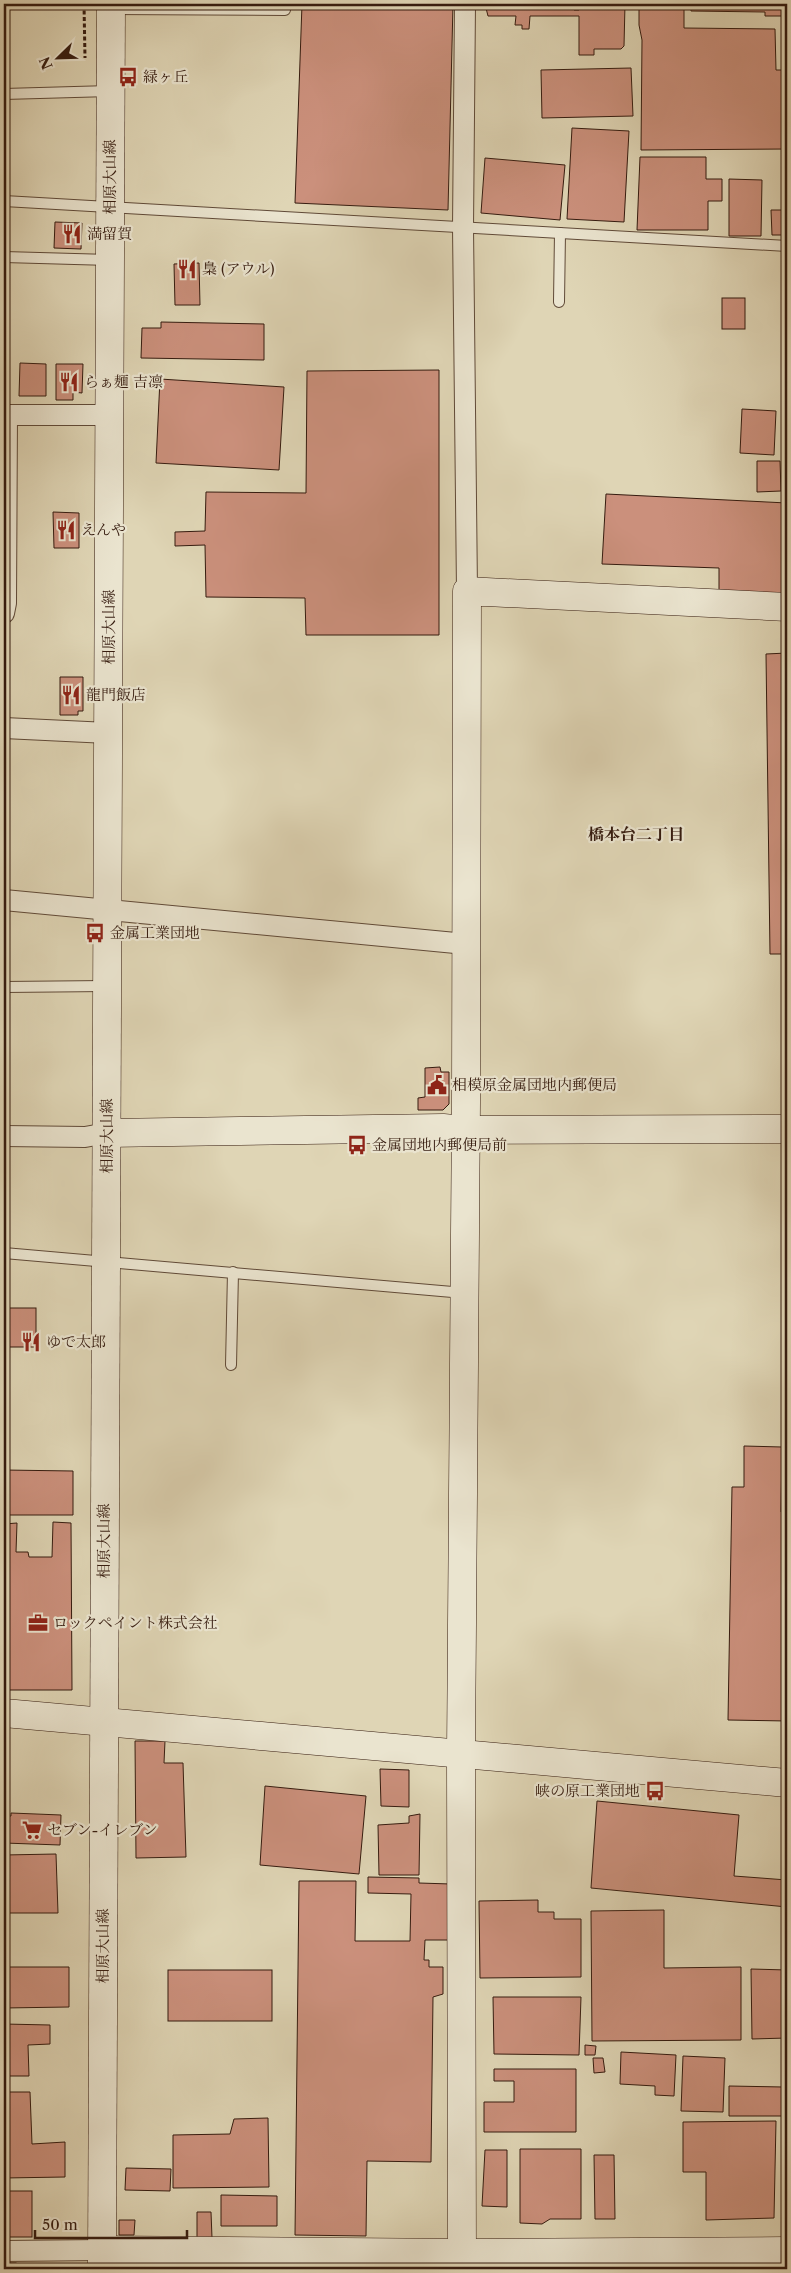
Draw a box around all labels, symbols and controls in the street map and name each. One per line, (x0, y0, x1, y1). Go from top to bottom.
north arrow (32, 32, 82, 82)
text: N (35, 54, 57, 72)
bus stop icon: 緑ヶ丘 (117, 66, 139, 88)
place label: 緑ヶ丘 (143, 67, 188, 86)
street label: 相原大山線 (100, 139, 119, 215)
restaurant icon: 満留賀 (61, 223, 83, 245)
place label: 満留賀 (87, 224, 132, 243)
restaurant icon: 梟 (アウル) (176, 258, 198, 280)
place label: 梟 (アウル) (202, 259, 275, 278)
restaurant icon: らぁ麺 吉凛 (58, 371, 80, 393)
place label: らぁ麺 吉凛 (84, 372, 163, 391)
restaurant icon: えんや (55, 519, 77, 541)
place label: えんや (81, 520, 126, 539)
street label: 相原大山線 (99, 589, 118, 665)
restaurant icon: 龍門飯店 (60, 684, 82, 706)
place label: 龍門飯店 (86, 685, 146, 704)
district label: 橋本台二丁目 (588, 824, 684, 844)
bus stop icon: 金属工業団地 (84, 922, 106, 944)
place label: 金属工業団地 (110, 923, 200, 942)
public building icon: 相模原金属団地内郵便局 (426, 1074, 448, 1096)
place label: 相模原金属団地内郵便局 (452, 1075, 617, 1094)
street label: 相原大山線 (97, 1098, 116, 1174)
bus stop icon: 金属団地内郵便局前 (346, 1134, 368, 1156)
place label: 金属団地内郵便局前 (372, 1135, 507, 1154)
restaurant icon: ゆで太郎 (20, 1331, 42, 1353)
place label: ゆで太郎 (46, 1332, 106, 1351)
street label: 相原大山線 (94, 1503, 113, 1579)
office icon: ロックペイント株式会社 (27, 1612, 49, 1634)
place label: ロックペイント株式会社 (53, 1613, 218, 1632)
bus stop icon: 峡の原工業団地 (644, 1780, 666, 1802)
place label: 峡の原工業団地 (535, 1781, 640, 1800)
supermarket icon: セブン-イレブン (21, 1819, 43, 1841)
place label: セブン-イレブン (47, 1820, 158, 1839)
street label: 相原大山線 (93, 1908, 112, 1984)
scale bar (35, 2208, 188, 2240)
text: 50 m (42, 2215, 78, 2234)

